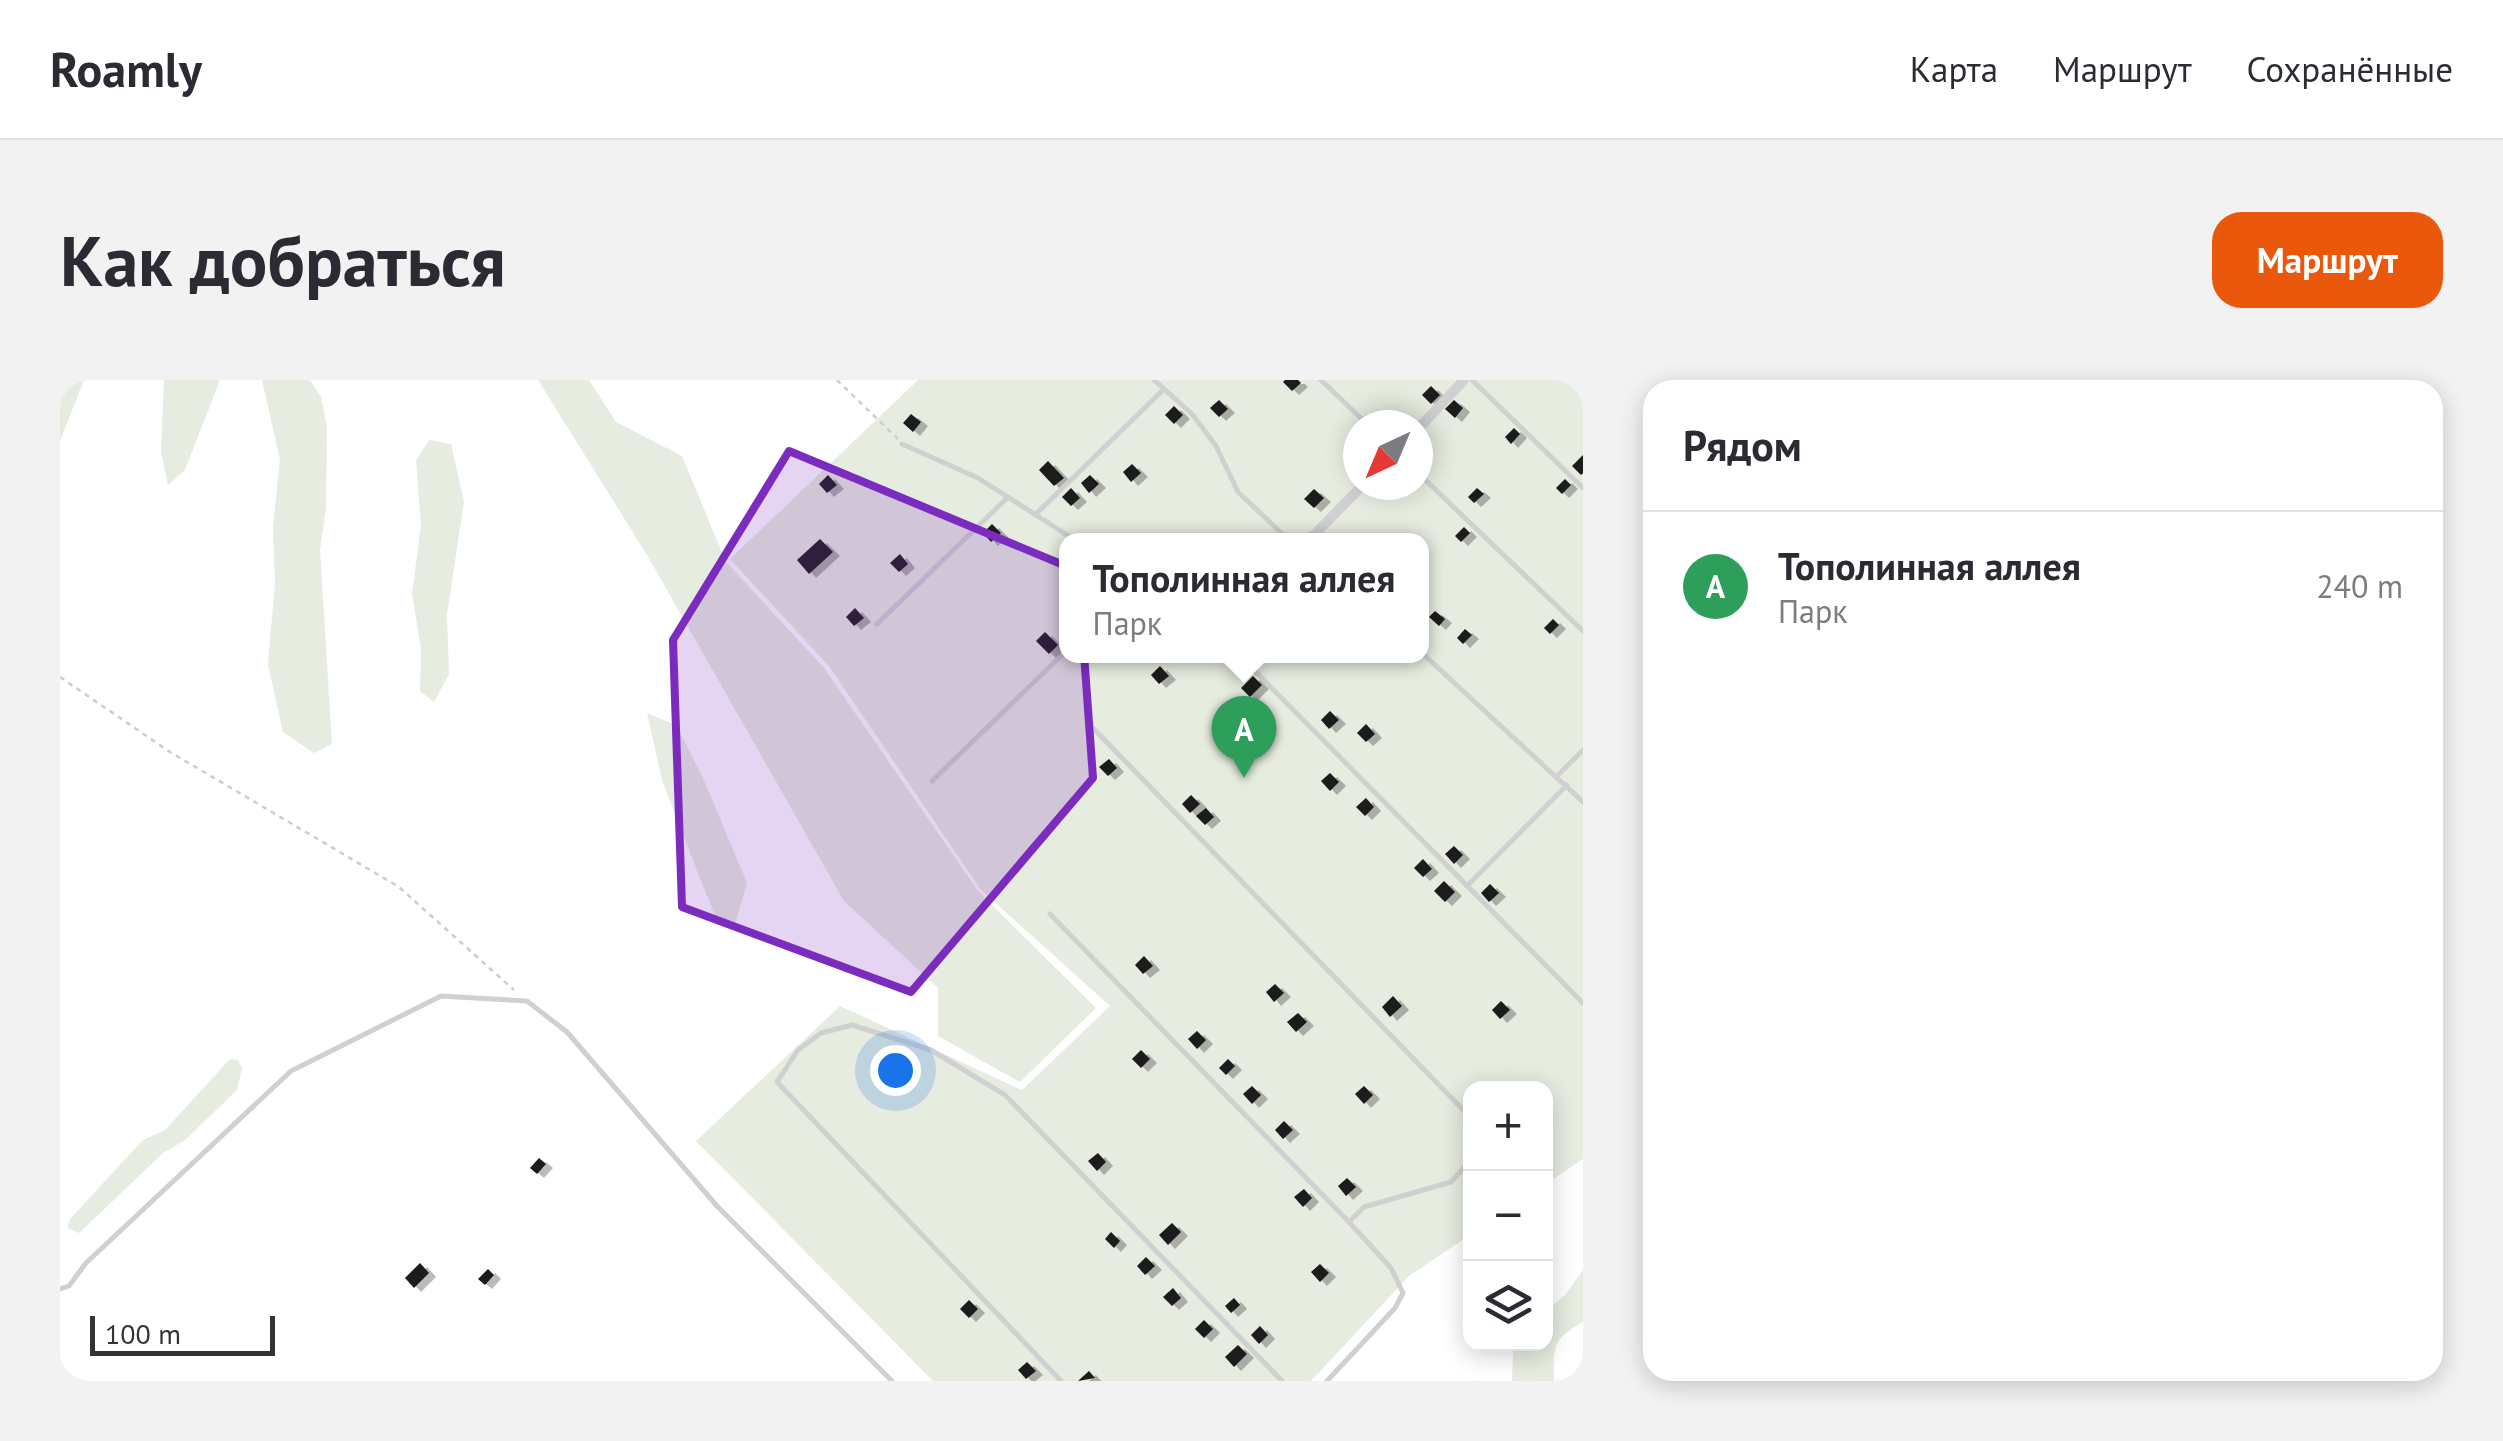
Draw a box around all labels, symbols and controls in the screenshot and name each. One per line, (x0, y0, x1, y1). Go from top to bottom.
text: Roamly (50, 38, 202, 100)
text: Карта (1910, 46, 1998, 92)
text: Маршрут (2053, 46, 2192, 92)
text: Сохранённые (2247, 46, 2453, 92)
button: Маршрут (2212, 212, 2443, 308)
text: Как добраться (60, 215, 506, 305)
north arrow (1343, 410, 1433, 500)
text: Рядом (1683, 418, 1802, 473)
popup (1059, 533, 1429, 663)
text: Тополинная аллея (1778, 541, 2081, 590)
text: Тополинная аллея (1093, 553, 1395, 602)
text: A (1706, 565, 1725, 607)
text: 240 m (2316, 565, 2403, 607)
text: Парк (1778, 590, 1848, 632)
text: Парк (1093, 602, 1162, 644)
pin: A (1212, 696, 1276, 778)
your location (870, 1045, 921, 1096)
map controls (1463, 1081, 1553, 1351)
button: + (1463, 1081, 1553, 1171)
button: − (1463, 1171, 1553, 1261)
button: layers (1463, 1261, 1553, 1351)
scale bar (90, 1311, 275, 1356)
text: 100 m (105, 1315, 181, 1352)

